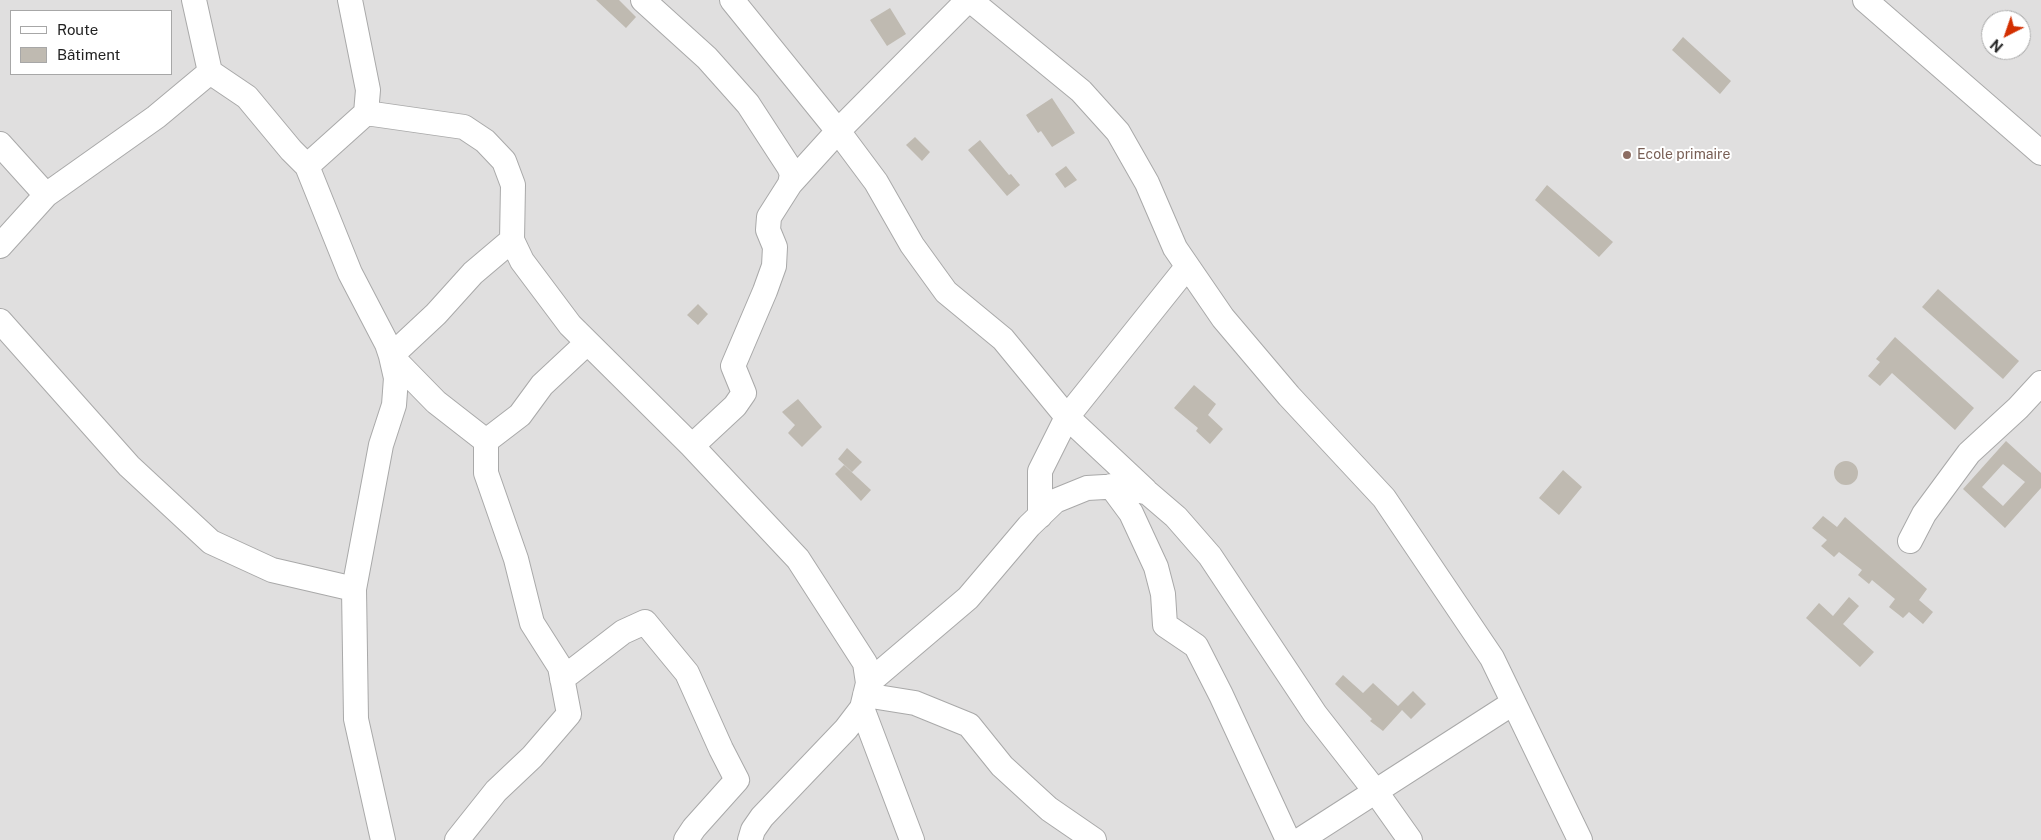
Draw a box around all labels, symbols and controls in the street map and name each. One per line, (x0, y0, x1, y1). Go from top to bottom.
legend (10, 10, 172, 75)
north arrow (1981, 10, 2031, 60)
text: Route (57, 21, 98, 38)
text: N (1987, 36, 2006, 55)
text: Bâtiment (57, 46, 120, 63)
place label: Ecole primaire (1637, 147, 1730, 163)
marker: Ecole primaire (1621, 149, 1633, 161)

